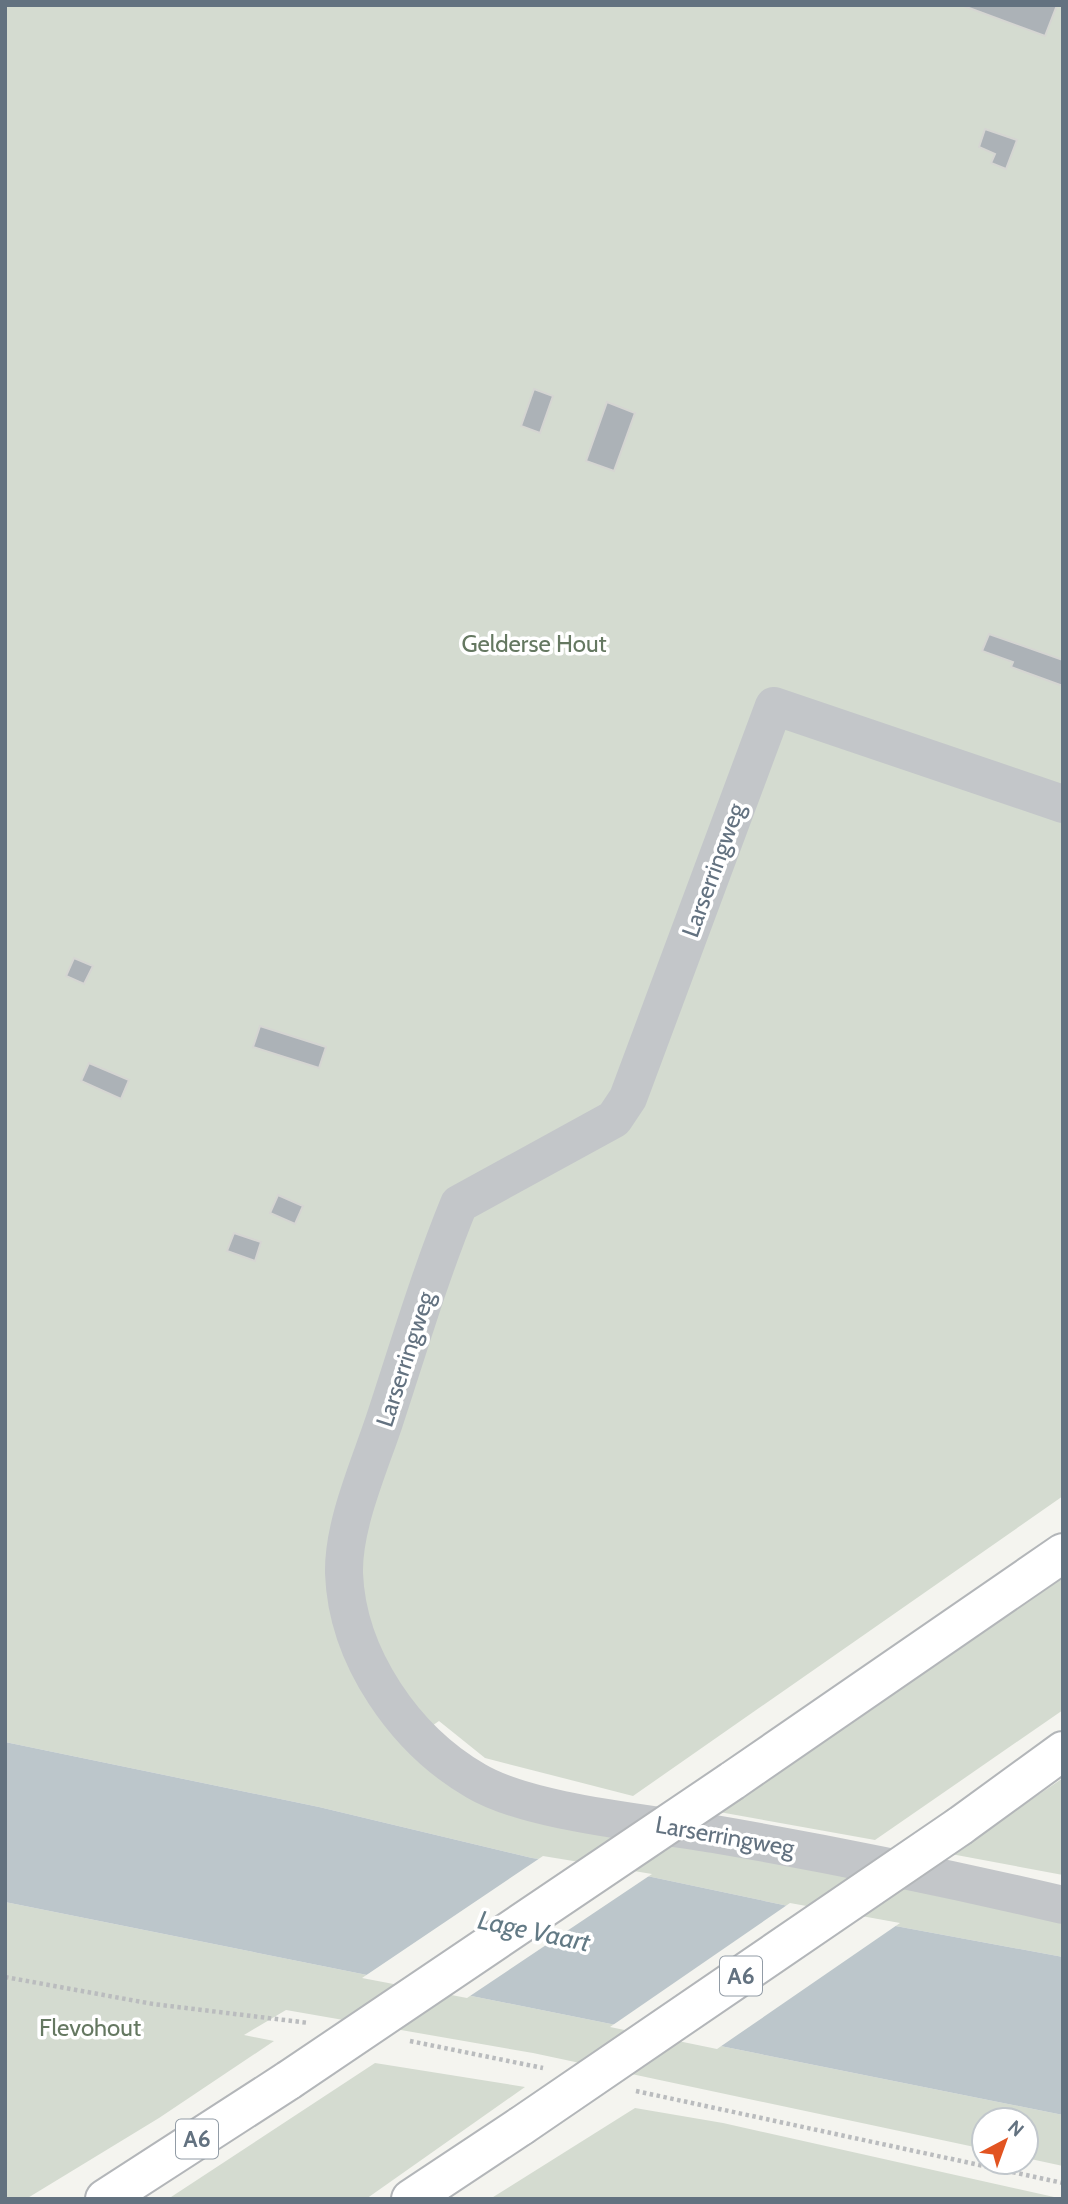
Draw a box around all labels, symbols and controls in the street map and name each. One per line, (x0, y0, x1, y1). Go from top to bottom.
park label: Gelderse Hout (461, 629, 607, 658)
street label: Larserringweg (675, 798, 751, 941)
street label: Larserringweg (370, 1287, 441, 1430)
street label: Larserringweg (653, 1810, 798, 1863)
water label: Lage Vaart (475, 1904, 594, 1959)
road number: A6 (720, 1956, 762, 1996)
park label: Flevohout (39, 2013, 141, 2042)
north arrow (970, 2106, 1040, 2176)
text: N (1003, 2115, 1028, 2142)
road number: A6 (176, 2120, 218, 2158)

